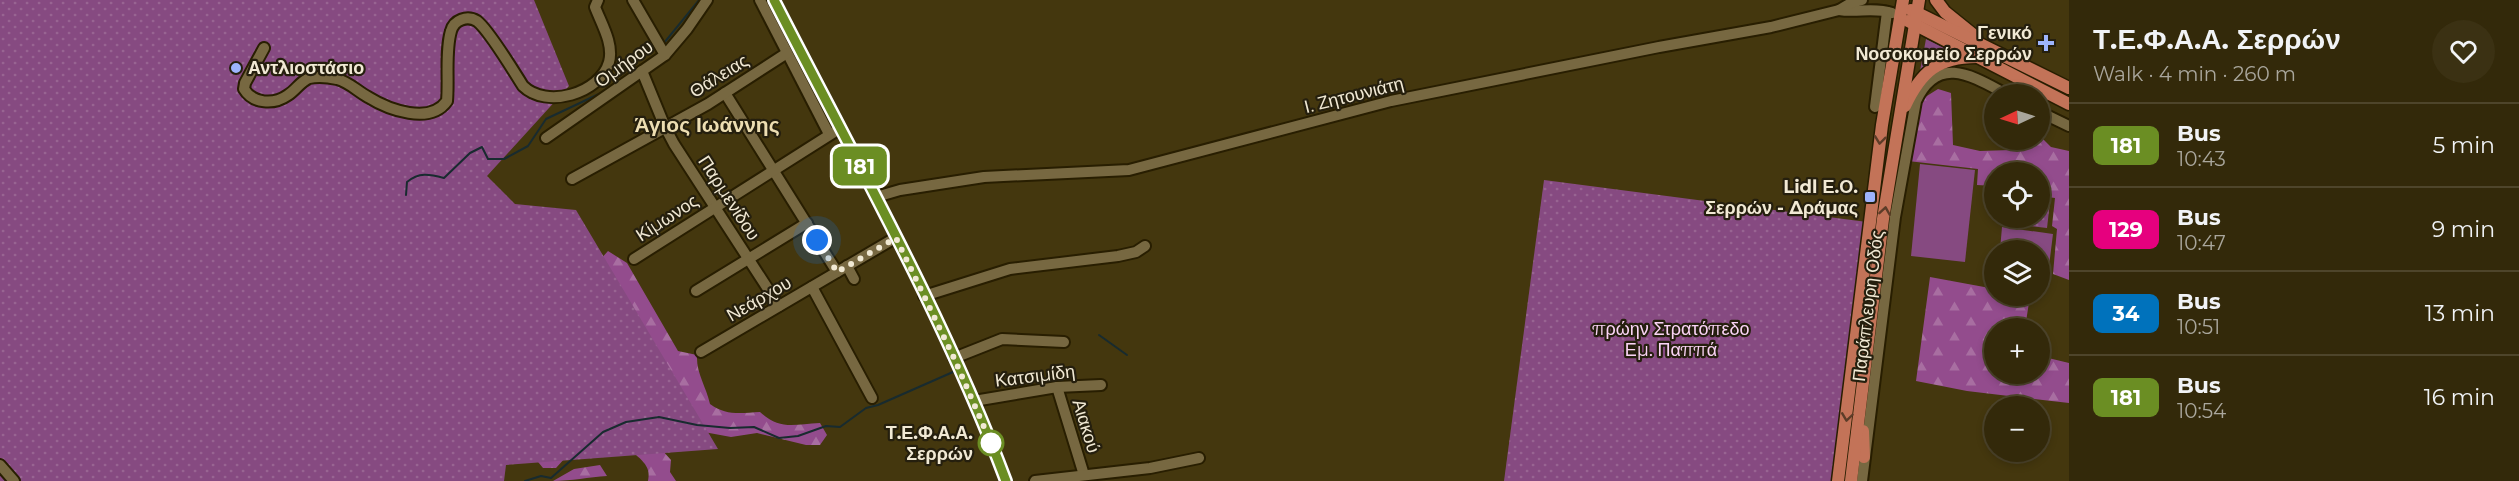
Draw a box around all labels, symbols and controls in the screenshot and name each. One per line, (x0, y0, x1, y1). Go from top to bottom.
button: heart (2432, 20, 2495, 83)
place label: Γενικό Νοσοκομείο Σερρών (1855, 22, 2032, 65)
text: Τ.Ε.Φ.Α.Α. Σερρών (2093, 22, 2341, 56)
marker: Γενικό Νοσοκομείο Σερρών (2037, 34, 2055, 52)
street label: Ομήρου (591, 36, 657, 92)
street label: Θάλειας (685, 49, 753, 103)
place label: Αντλιοστάσιο (248, 57, 364, 79)
marker: Αντλιοστάσιο (229, 61, 243, 75)
text: Walk · 4 min · 260 m (2093, 62, 2296, 86)
street label: Ι. Ζητουνιάτη (1302, 72, 1406, 118)
north arrow (1984, 84, 2050, 150)
map controls (1984, 84, 2050, 462)
district label: Άγιος Ιωάννης (634, 112, 780, 137)
text: Bus (2177, 120, 2221, 147)
text: 5 min (2433, 132, 2495, 159)
text: 181 (2111, 133, 2141, 158)
one-way arrow (1874, 136, 1887, 145)
line badge: 181 (826, 146, 894, 186)
text: 10:43 (2177, 147, 2226, 171)
street label: Παρμενίδου (693, 151, 765, 245)
text: 181 (845, 154, 875, 179)
button: locate (1984, 162, 2050, 228)
place label: Lidl Ε.Ο. Σερρών - Δράμας (1705, 176, 1858, 219)
street label: Κίμωνος (632, 190, 703, 246)
marker: Lidl Ε.Ο. Σερρών - Δράμας (1863, 190, 1877, 204)
text: Bus (2177, 204, 2221, 231)
one-way arrow (1878, 206, 1890, 216)
text: 9 min (2432, 216, 2495, 243)
text: 129 (2109, 217, 2143, 242)
your location (802, 225, 832, 255)
street label: Παράπλευρη Οδός (1848, 229, 1888, 383)
text: 10:47 (2177, 231, 2226, 255)
button: layers (1984, 240, 2050, 306)
street label: Νεάρχου (723, 272, 795, 326)
text: Bus (2177, 288, 2221, 315)
text: 13 min (2425, 300, 2495, 327)
text: 34 (2113, 301, 2139, 326)
text: 10:51 (2177, 315, 2220, 339)
park label: πρώην Στρατόπεδο Εμ. Παππά (1591, 318, 1750, 361)
button: + (1984, 318, 2050, 384)
street label: Κατσιμίδη (994, 360, 1076, 392)
text: Bus (2177, 372, 2221, 399)
text: 16 min (2424, 384, 2495, 411)
text: 181 (2111, 385, 2141, 410)
street label: Αιακού (1067, 396, 1105, 456)
button: − (1984, 396, 2050, 462)
text: 10:54 (2177, 399, 2226, 423)
one-way arrow (1841, 413, 1853, 422)
place label: Τ.Ε.Φ.Α.Α. Σερρών (886, 422, 973, 465)
marker: Τ.Ε.Φ.Α.Α. Σερρών (978, 430, 1004, 456)

